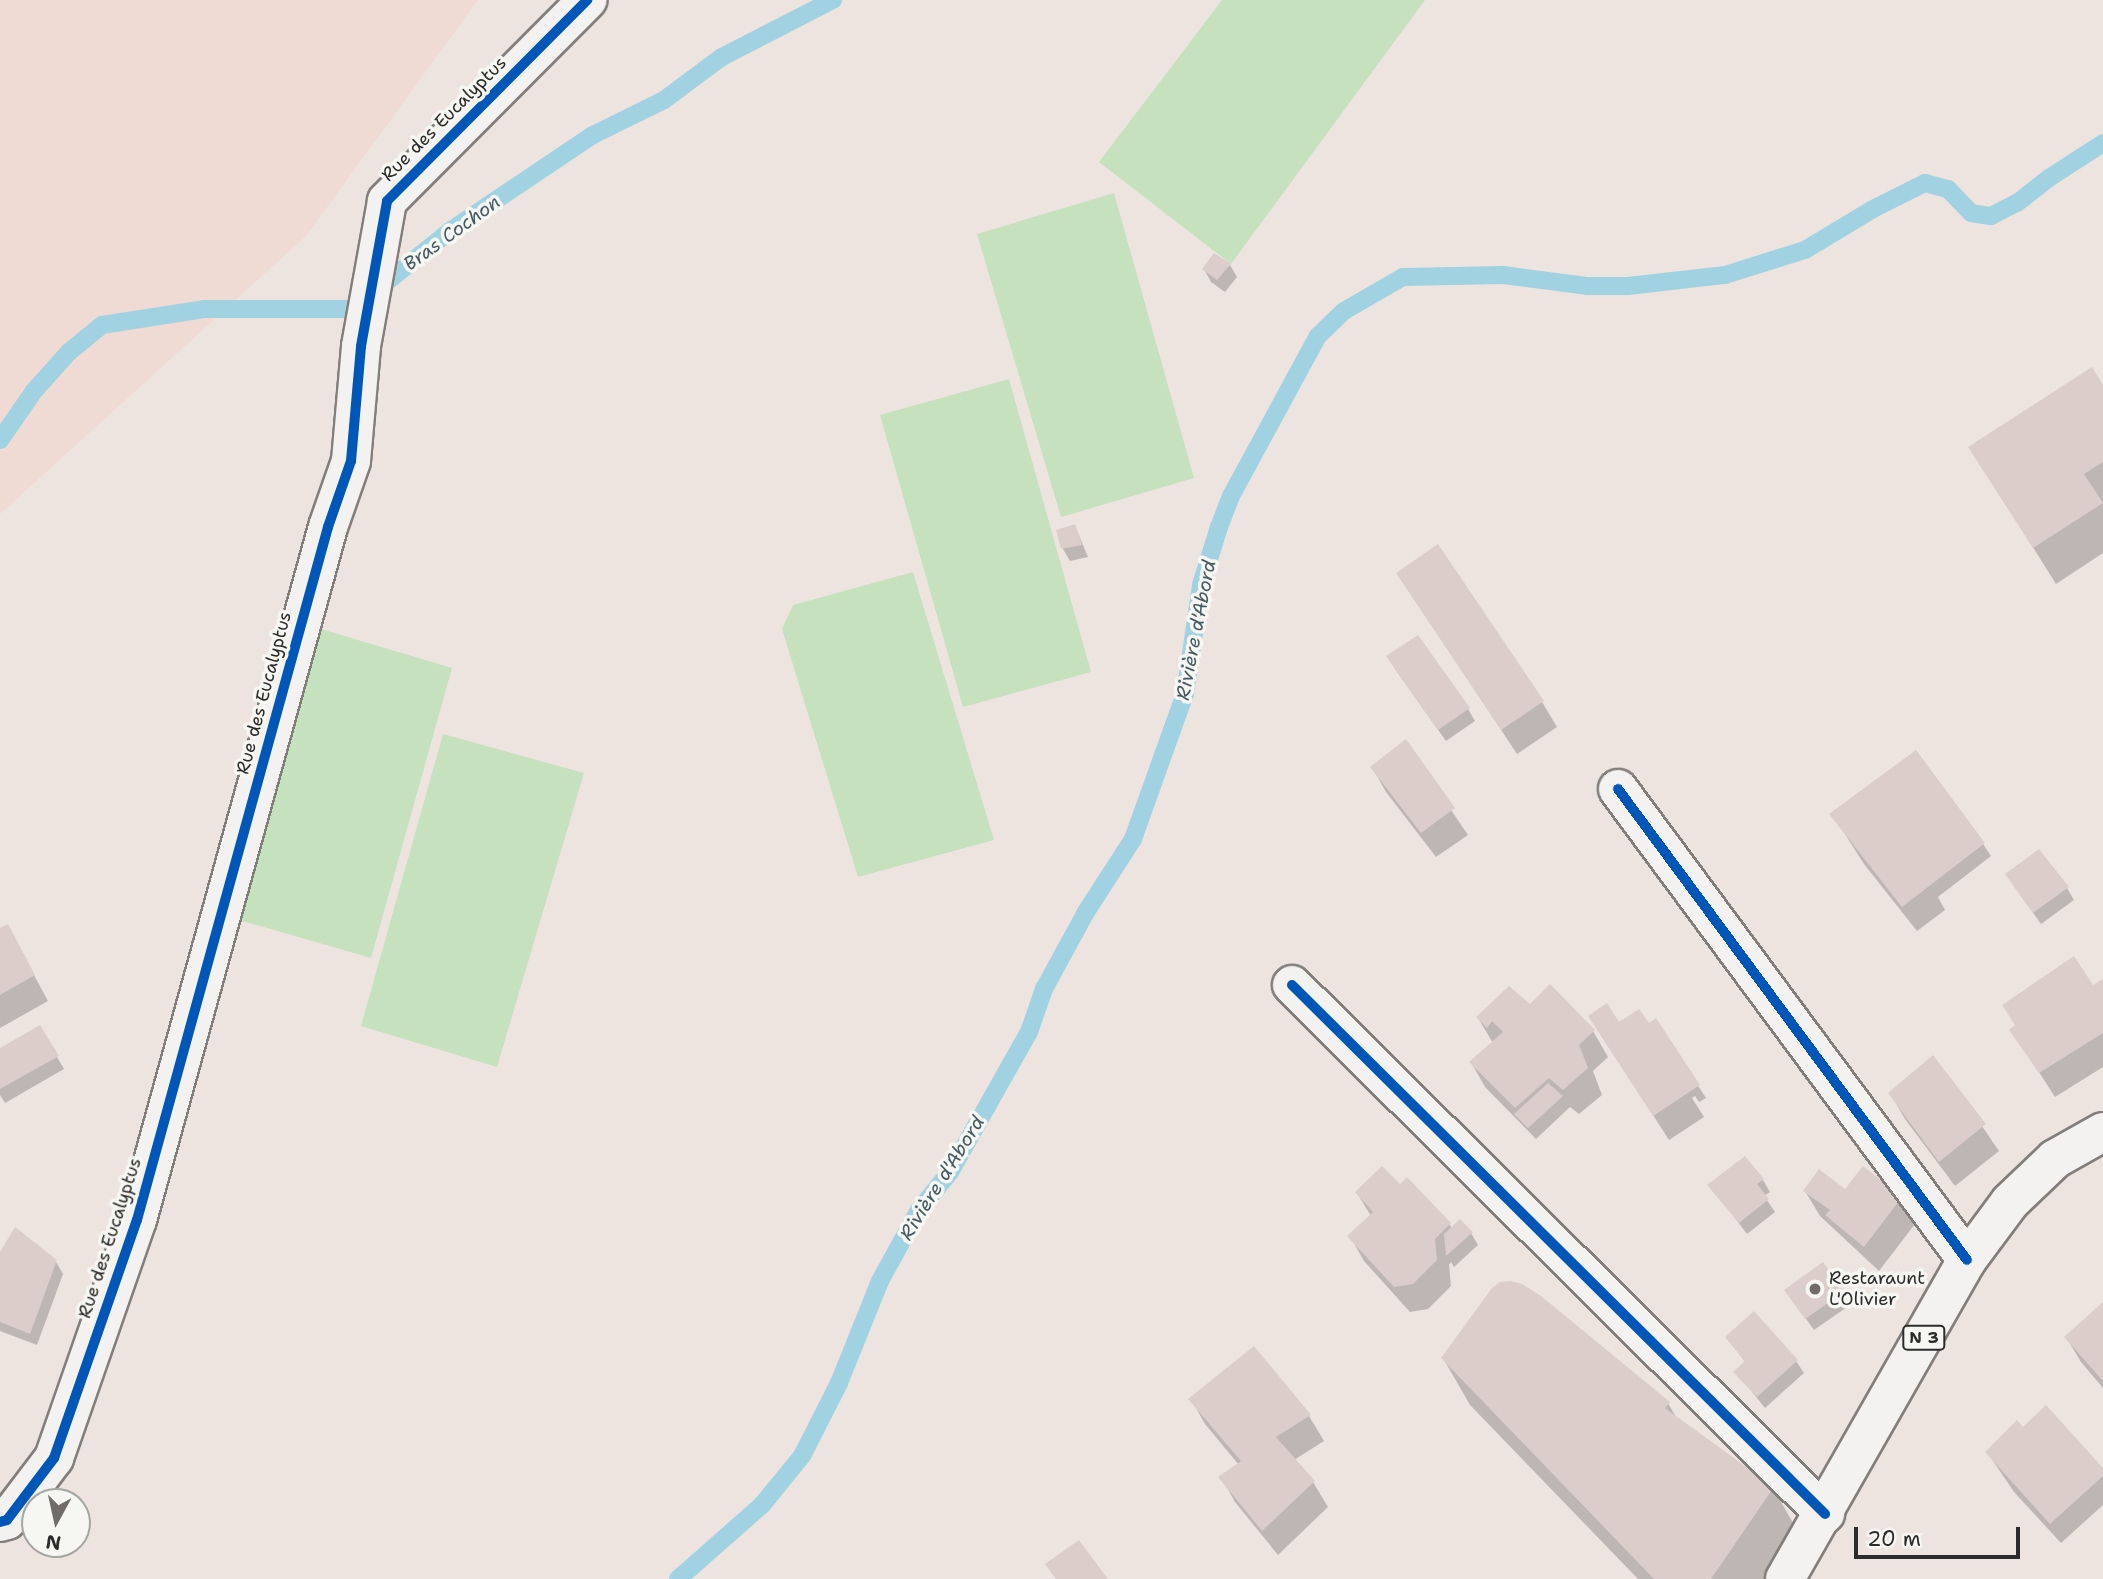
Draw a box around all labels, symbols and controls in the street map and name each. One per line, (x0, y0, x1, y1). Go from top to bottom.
street label: Rue des Eucalyptus (377, 52, 511, 186)
water label: Bras Cochon (399, 190, 505, 276)
water label: Rivière d'Abord (1171, 558, 1221, 702)
street label: Rue des Eucalyptus (232, 609, 296, 777)
water label: Rivière d'Abord (895, 1112, 989, 1244)
street label: Rue des Eucalyptus (74, 1155, 146, 1321)
place label: Restaraunt L'Olivier (1829, 1268, 1925, 1310)
marker: Restaraunt L'Olivier (1807, 1281, 1823, 1297)
road number: N 3 (1901, 1326, 1947, 1350)
north arrow (21, 1488, 91, 1558)
scale bar (1858, 1512, 2024, 1556)
text: 20 m (1867, 1525, 1921, 1553)
text: N (44, 1529, 62, 1556)

